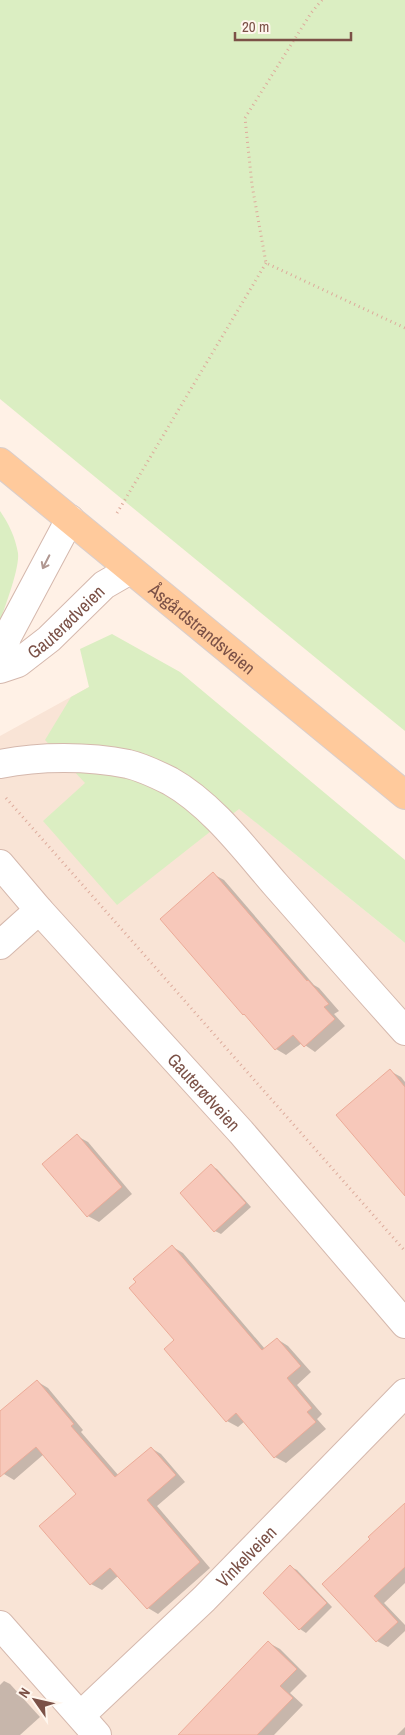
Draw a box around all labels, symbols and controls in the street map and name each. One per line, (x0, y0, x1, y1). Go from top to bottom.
scale bar (235, 10, 351, 42)
text: 20 m (242, 16, 269, 37)
one-way arrow (41, 554, 51, 569)
street label: Åsgårdstrandsveien (143, 576, 261, 680)
street label: Gauterødveien (22, 579, 110, 664)
street label: Gauterødveien (162, 1047, 246, 1136)
street label: Vinkelveien (210, 1520, 282, 1592)
north arrow (10, 1675, 60, 1725)
text: N (14, 1684, 34, 1701)

